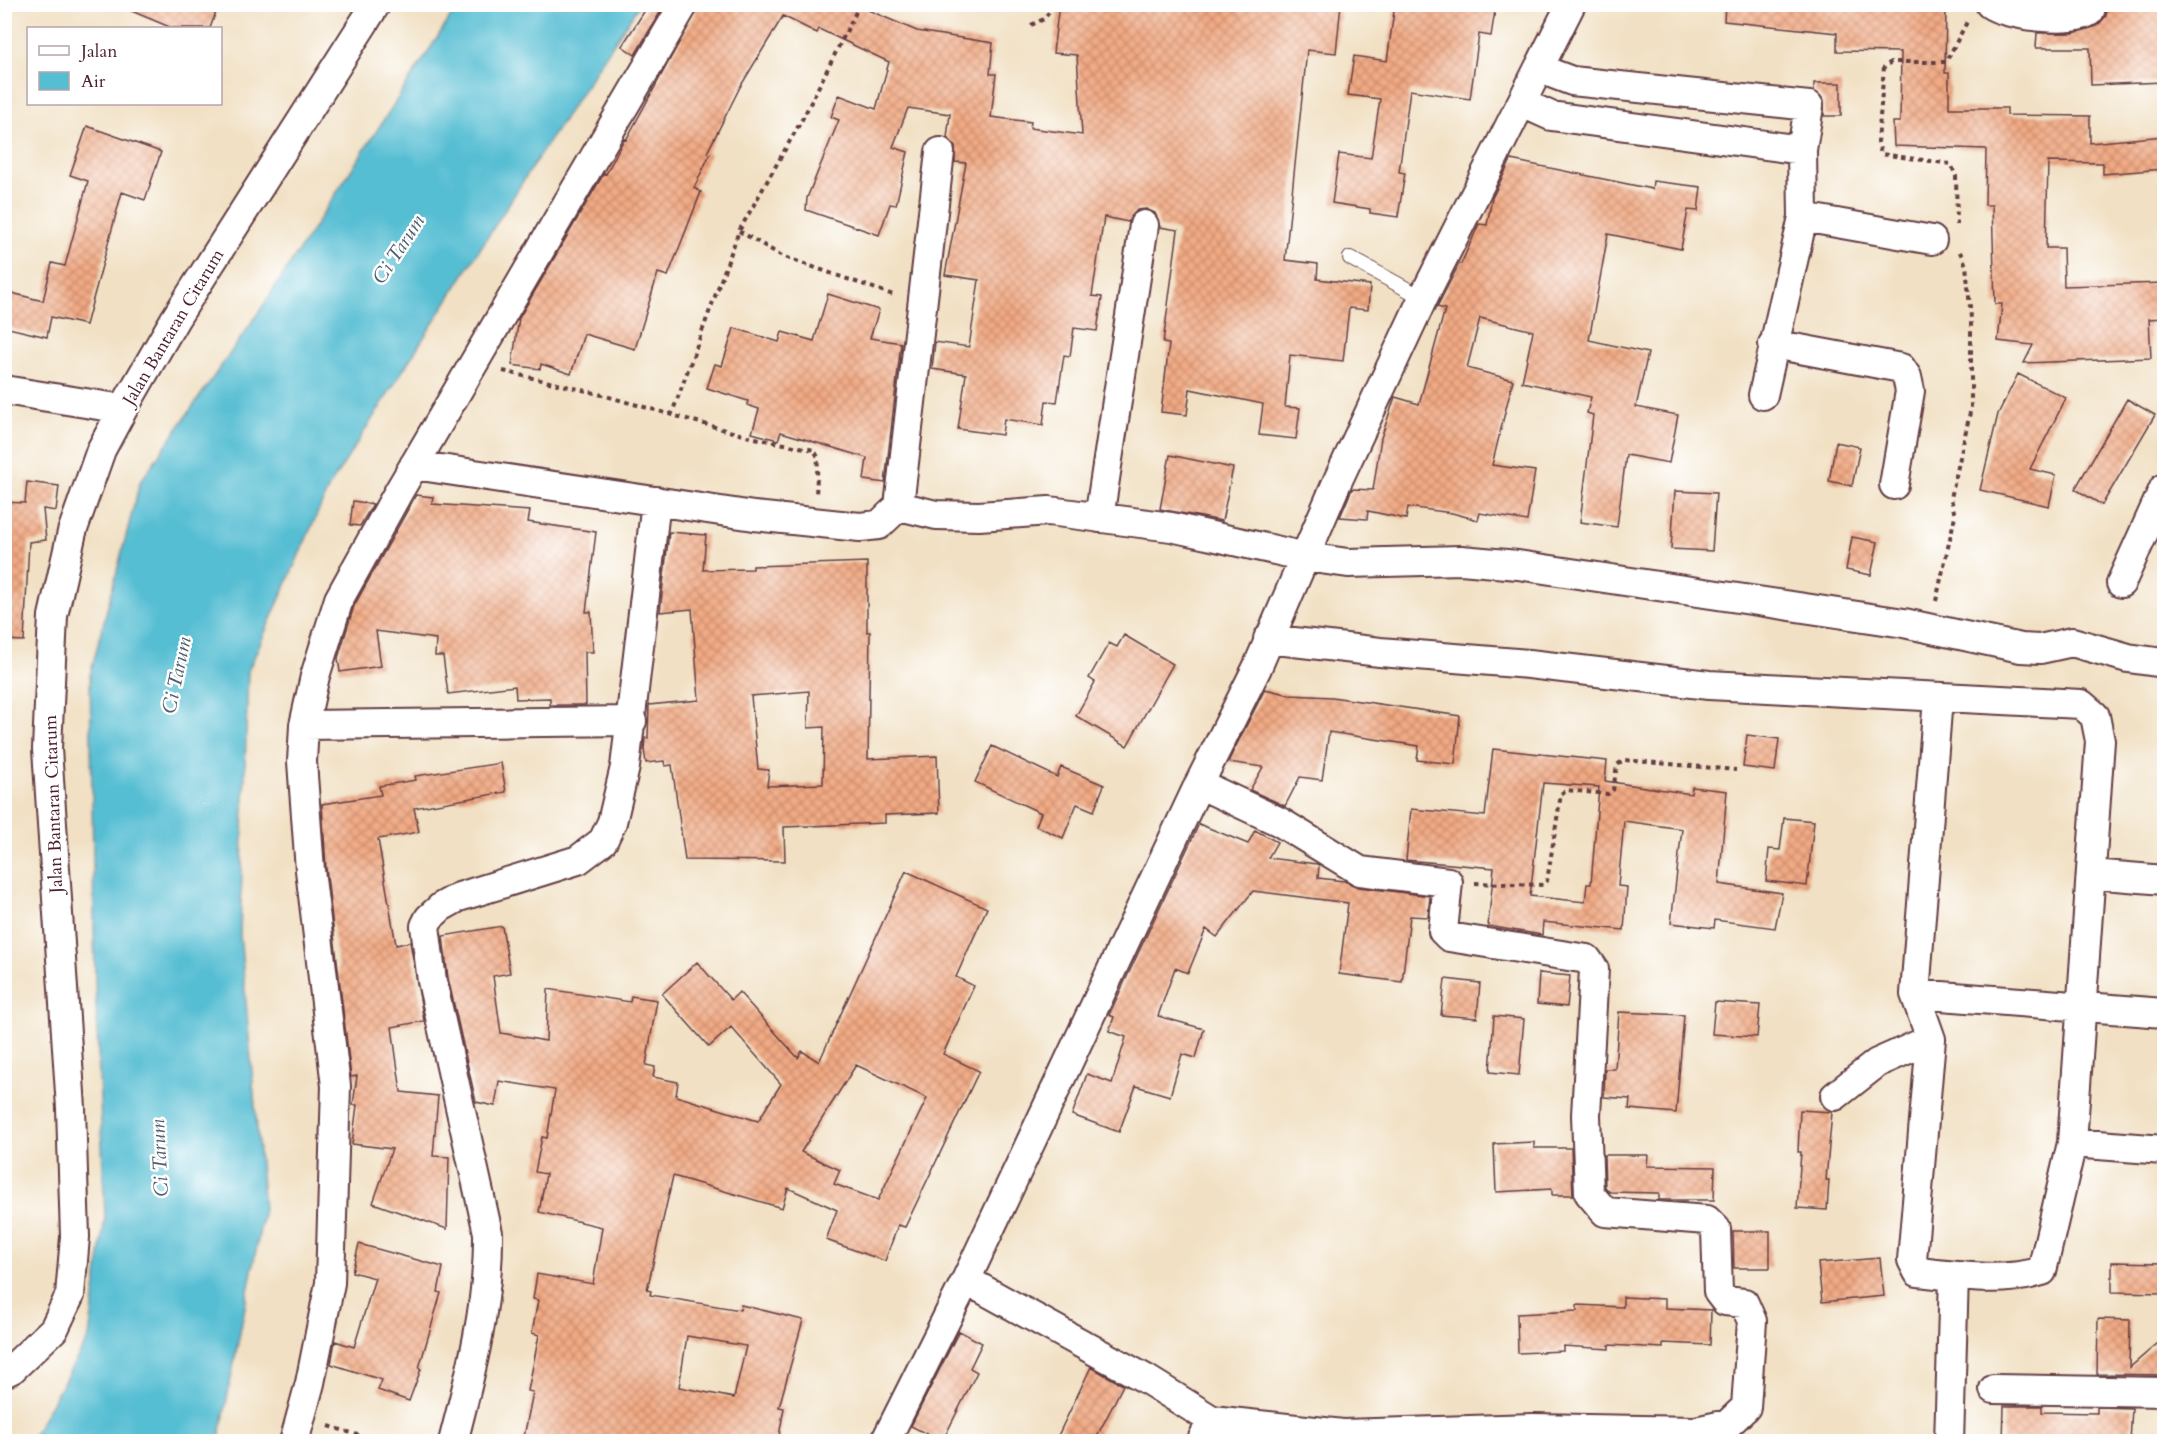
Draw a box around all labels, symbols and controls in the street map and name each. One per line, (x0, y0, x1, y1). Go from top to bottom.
legend (27, 27, 222, 105)
text: Jalan (78, 39, 118, 64)
text: Air (81, 69, 106, 94)
water label: Ci Tarum (366, 209, 431, 289)
street label: Jalan Bantaran Citarum (115, 244, 230, 413)
water label: Ci Tarum (155, 634, 198, 716)
street label: Jalan Bantaran Citarum (38, 714, 69, 897)
water label: Ci Tarum (144, 1118, 175, 1198)

